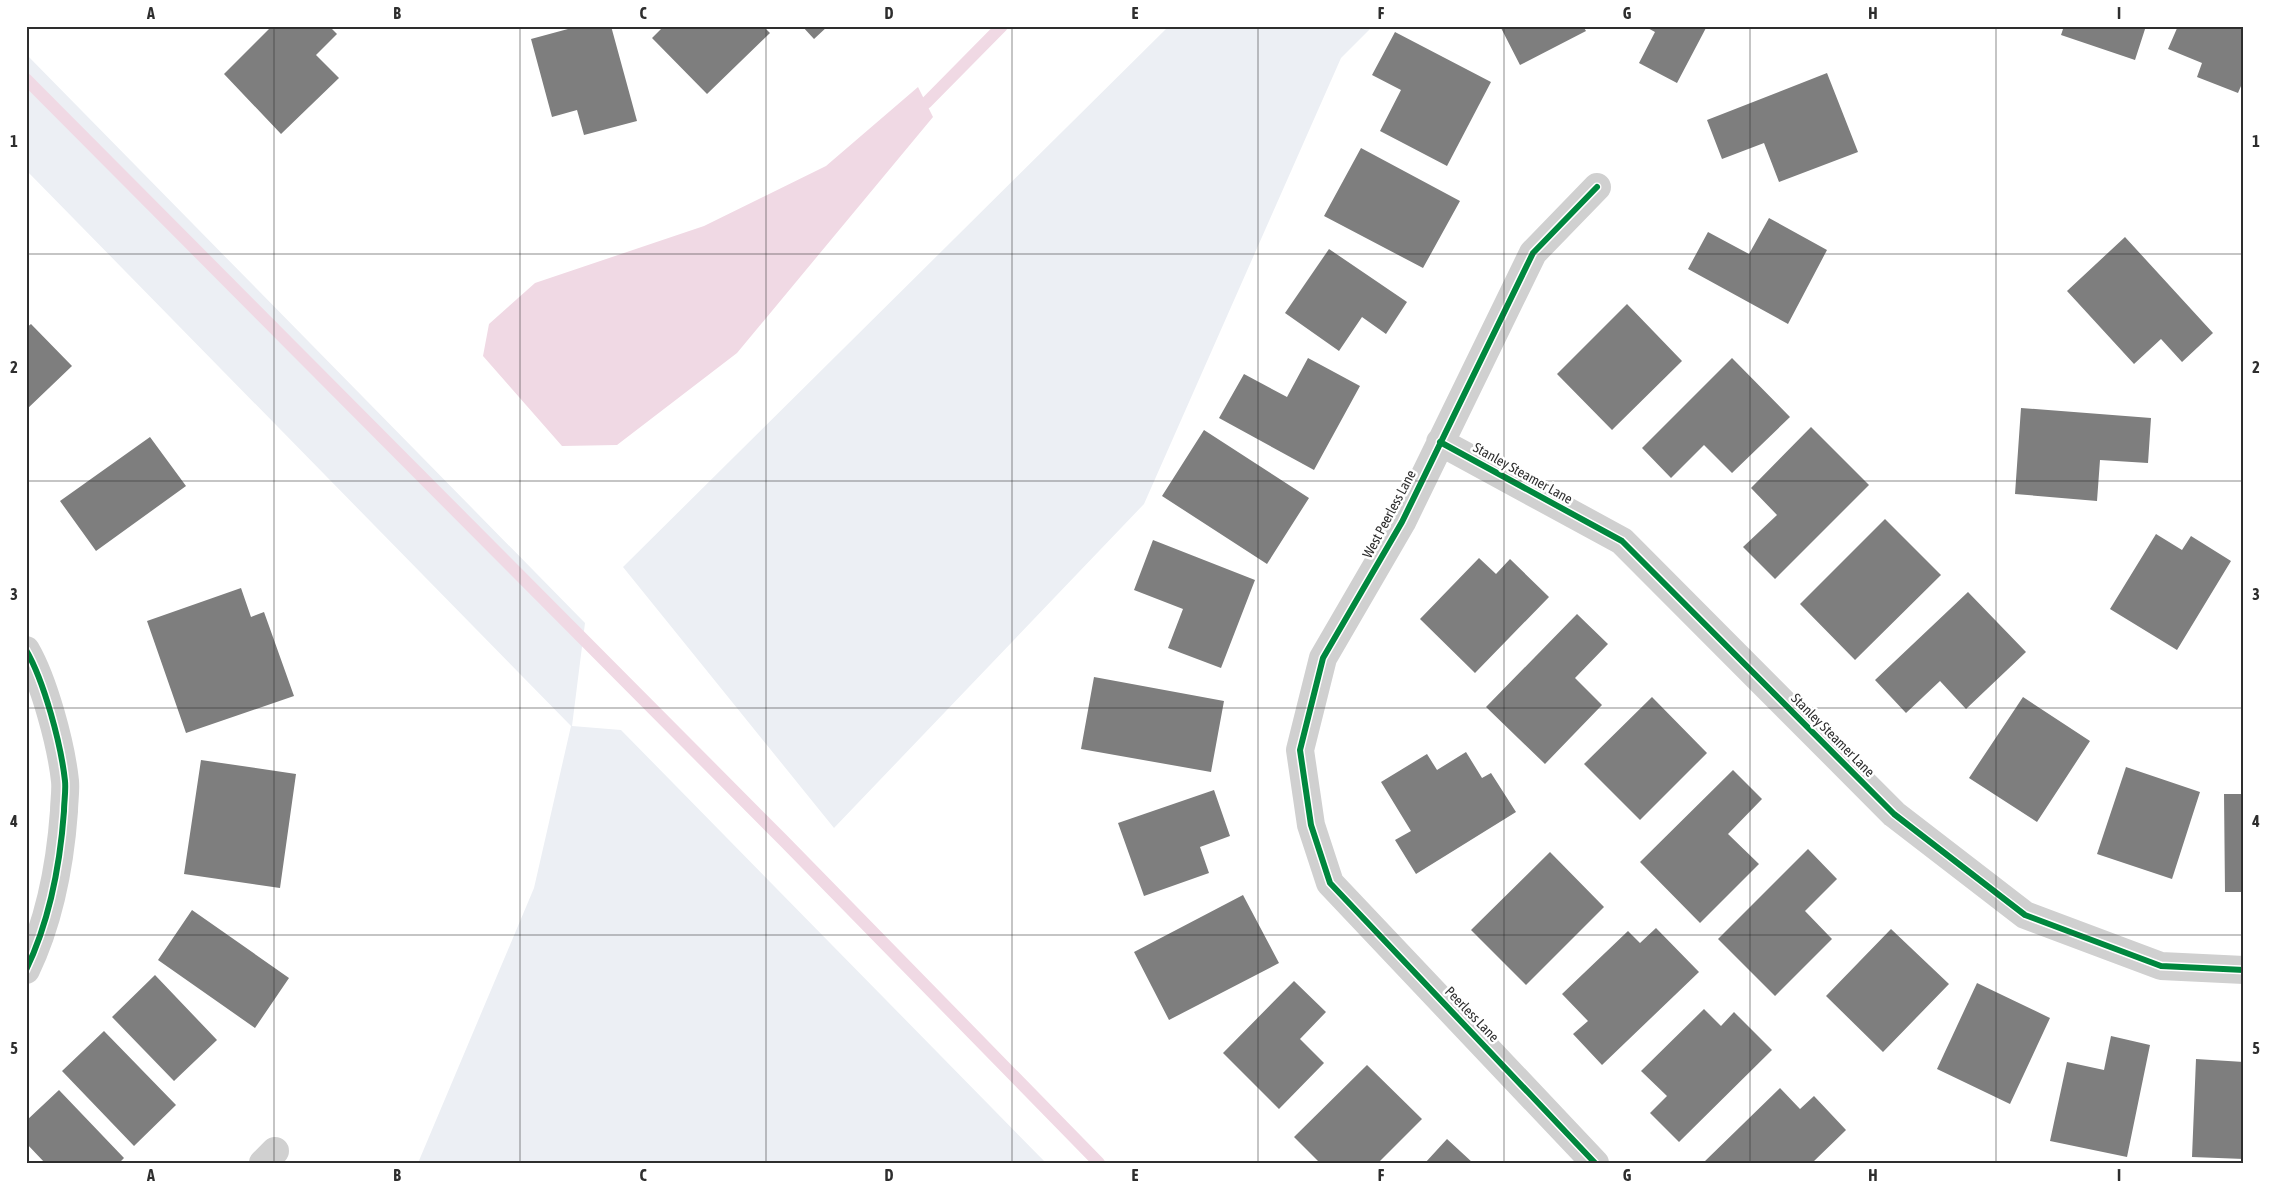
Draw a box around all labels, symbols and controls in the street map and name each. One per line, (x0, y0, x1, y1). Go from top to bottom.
text: A (146, 4, 155, 22)
text: B (393, 4, 401, 22)
text: C (639, 4, 647, 22)
text: D (885, 4, 894, 22)
text: E (1132, 4, 1139, 22)
text: F (1378, 4, 1385, 22)
text: G (1623, 4, 1632, 22)
text: H (1868, 4, 1878, 22)
text: I (2117, 4, 2121, 22)
text: 1 (10, 132, 18, 150)
text: 1 (2252, 132, 2260, 150)
text: 2 (10, 358, 18, 376)
text: 2 (2252, 358, 2260, 376)
street label: Stanley Steamer Lane (1471, 439, 1575, 507)
street label: West Peerless Lane (1359, 467, 1419, 561)
text: 3 (10, 585, 18, 603)
text: 3 (2252, 585, 2260, 603)
street label: Stanley Steamer Lane (1788, 690, 1878, 780)
text: 4 (9, 812, 18, 830)
text: 4 (2251, 812, 2260, 830)
street label: Peerless Lane (1442, 983, 1502, 1045)
text: 5 (10, 1039, 18, 1057)
text: 5 (2252, 1039, 2260, 1057)
text: A (146, 1166, 155, 1184)
text: B (393, 1166, 401, 1184)
text: C (639, 1166, 647, 1184)
text: D (885, 1166, 894, 1184)
text: E (1132, 1166, 1139, 1184)
text: F (1378, 1166, 1385, 1184)
text: G (1623, 1166, 1632, 1184)
text: H (1868, 1166, 1878, 1184)
text: I (2117, 1166, 2121, 1184)

